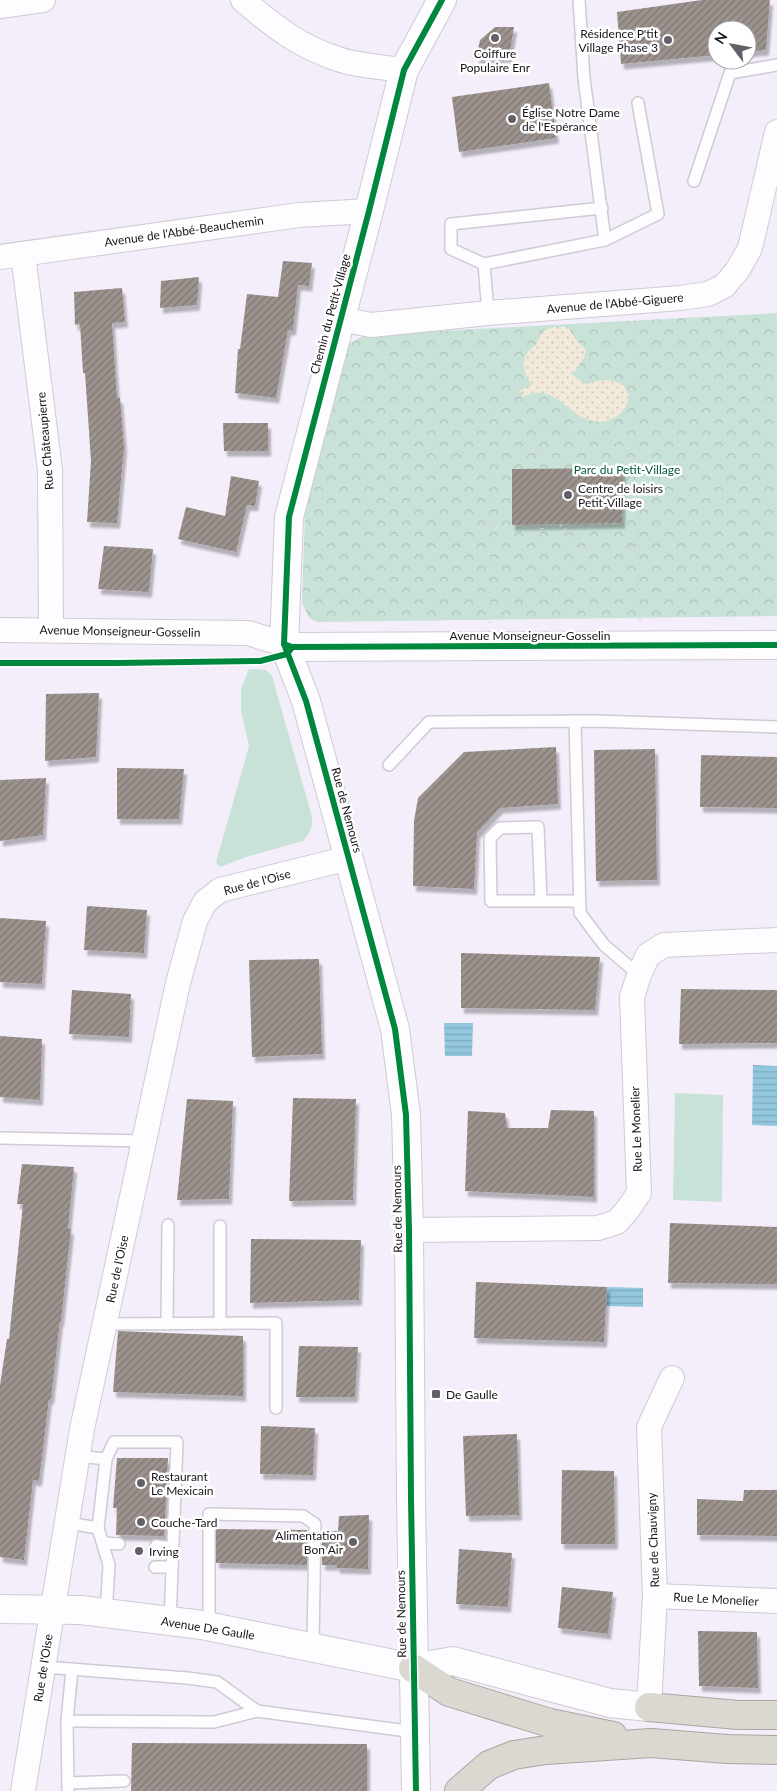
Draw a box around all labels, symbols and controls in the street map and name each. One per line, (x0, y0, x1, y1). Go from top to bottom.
north arrow (707, 20, 757, 70)
place label: Résidence P'tit Village Phase 3 (578, 26, 659, 55)
text: N (710, 29, 731, 47)
marker: Coiffure Populaire Enr (489, 32, 501, 44)
marker: Résidence P'tit Village Phase 3 (662, 34, 674, 46)
place label: Coiffure Populaire Enr (460, 46, 531, 75)
place label: Église Notre Dame de l'Espérance (522, 105, 620, 134)
marker: Église Notre Dame de l'Espérance (506, 113, 518, 125)
street label: Avenue de l'Abbé-Beauchemin (103, 212, 265, 250)
street label: Chemin du Petit-Village (307, 252, 353, 376)
street label: Avenue de l'Abbé-Giguere (546, 290, 684, 316)
street label: Rue Châteaupierre (33, 392, 57, 490)
park label: Parc du Petit-Village (574, 462, 680, 477)
place label: Centre de loisirs Petit-Village (578, 481, 663, 510)
marker: Centre de loisirs Petit-Village (562, 489, 574, 501)
street label: Avenue Monseigneur-Gosselin (39, 622, 201, 640)
street label: Avenue Monseigneur-Gosselin (450, 628, 610, 643)
street label: Rue de Nemours (328, 766, 366, 854)
street label: Rue de l'Oise (222, 866, 292, 898)
street label: Rue Le Monelier (627, 1085, 645, 1172)
street label: Rue de Nemours (389, 1165, 405, 1253)
street label: Rue de l'Oise (103, 1234, 131, 1304)
place label: De Gaulle (446, 1387, 498, 1402)
marker: De Gaulle (430, 1388, 442, 1400)
place label: Restaurant Le Mexicain (151, 1469, 213, 1498)
marker: Restaurant Le Mexicain (135, 1477, 147, 1489)
street label: Rue de Chauvigny (644, 1492, 662, 1588)
place label: Couche-Tard (151, 1515, 217, 1530)
marker: Couche-Tard (135, 1516, 147, 1528)
place label: Alimentation Bon Air (275, 1528, 344, 1557)
marker: Alimentation Bon Air (347, 1536, 359, 1548)
place label: Irving (149, 1544, 179, 1559)
marker: Irving (133, 1545, 145, 1557)
street label: Rue de Nemours (393, 1570, 409, 1658)
street label: Rue Le Monelier (673, 1589, 760, 1609)
street label: Avenue De Gaulle (160, 1613, 256, 1643)
street label: Rue de l'Oise (30, 1633, 56, 1703)

